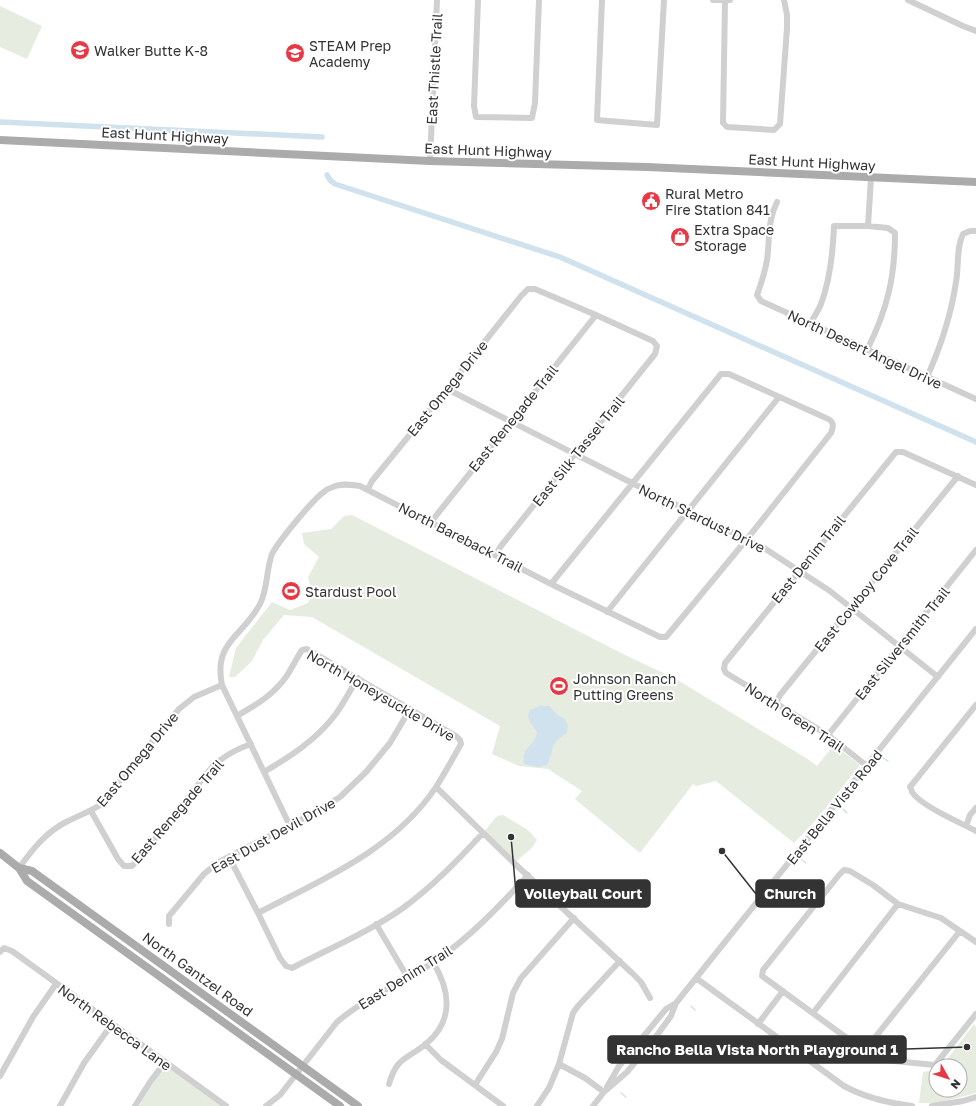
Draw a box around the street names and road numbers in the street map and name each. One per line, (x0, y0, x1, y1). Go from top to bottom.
street label: East Thistle Trail (423, 13, 445, 125)
street label: East Hunt Highway (101, 123, 229, 147)
street label: East Hunt Highway (424, 139, 552, 161)
street label: East Hunt Highway (748, 150, 876, 174)
street label: North Desert Angel Drive (785, 306, 945, 392)
street label: East Omega Drive (403, 337, 491, 439)
street label: East Renegade Trail (465, 361, 561, 475)
street label: East Silk Tassel Trail (528, 393, 628, 509)
street label: North Stardust Drive (636, 480, 768, 556)
street label: North Bareback Trail (396, 498, 526, 576)
street label: East Denim Trail (767, 512, 849, 606)
street label: East Cowboy Cove Trail (810, 523, 922, 655)
street label: East Silversmith Trail (851, 583, 953, 703)
street label: North Honeysuckle Drive (304, 646, 458, 744)
street label: North Green Trail (742, 679, 848, 755)
street label: East Omega Drive (92, 708, 182, 810)
street label: East Bella Vista Road (783, 746, 885, 868)
street label: East Renegade Trail (127, 755, 227, 867)
street label: East Dust Devil Drive (208, 794, 338, 876)
street label: North Gantzel Road (140, 928, 256, 1020)
street label: East Denim Trail (355, 941, 455, 1013)
street label: North Rebecca Lane (55, 980, 175, 1074)

